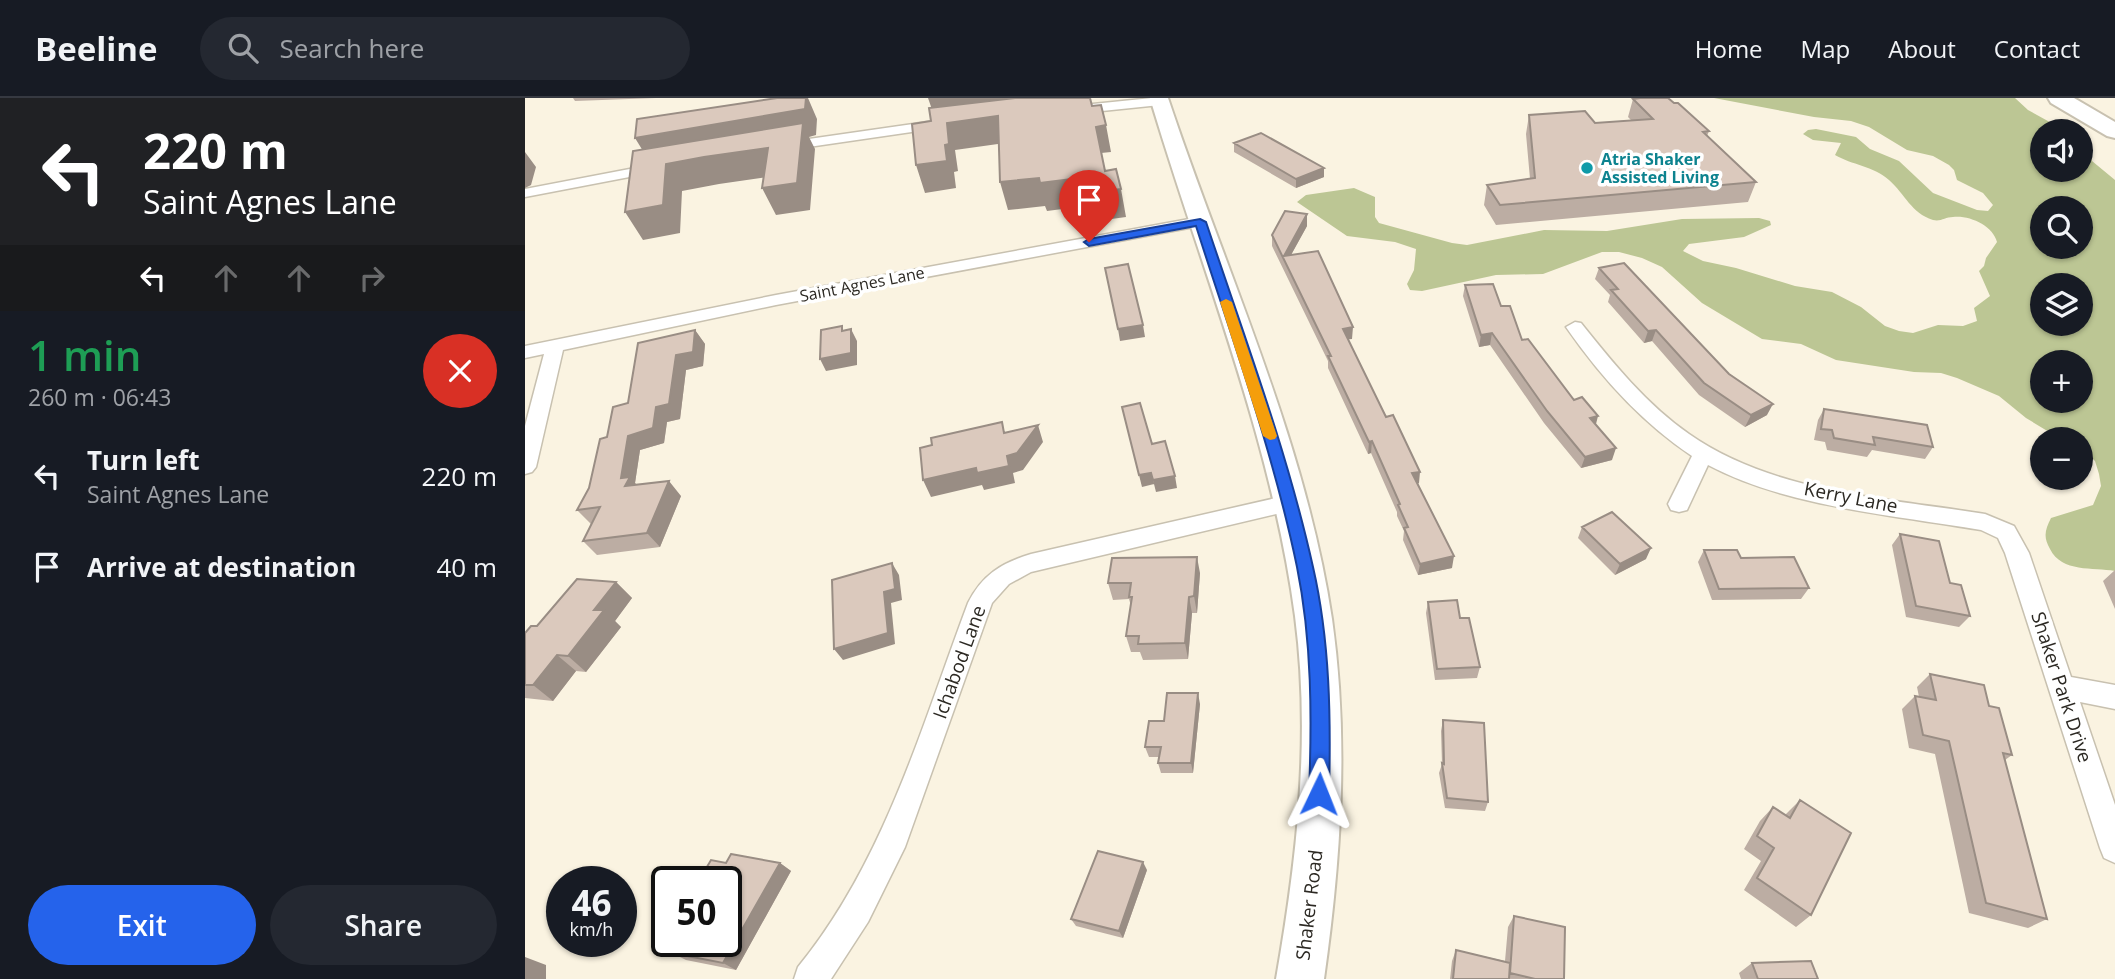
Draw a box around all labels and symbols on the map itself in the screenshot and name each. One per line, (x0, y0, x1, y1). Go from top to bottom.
place label: Atria Shaker Assisted Living (1601, 148, 1719, 188)
marker: Atria Shaker Assisted Living (1579, 160, 1595, 176)
pin (1059, 170, 1119, 242)
street label: Saint Agnes Lane (798, 261, 926, 307)
street label: Kerry Lane (1802, 475, 1900, 519)
street label: Ichabod Lane (926, 602, 992, 722)
street label: Shaker Park Drive (2025, 608, 2099, 766)
position arrow (1282, 757, 1356, 831)
street label: Shaker Road (1289, 848, 1329, 962)
speed limit sign: 50 (651, 866, 742, 957)

